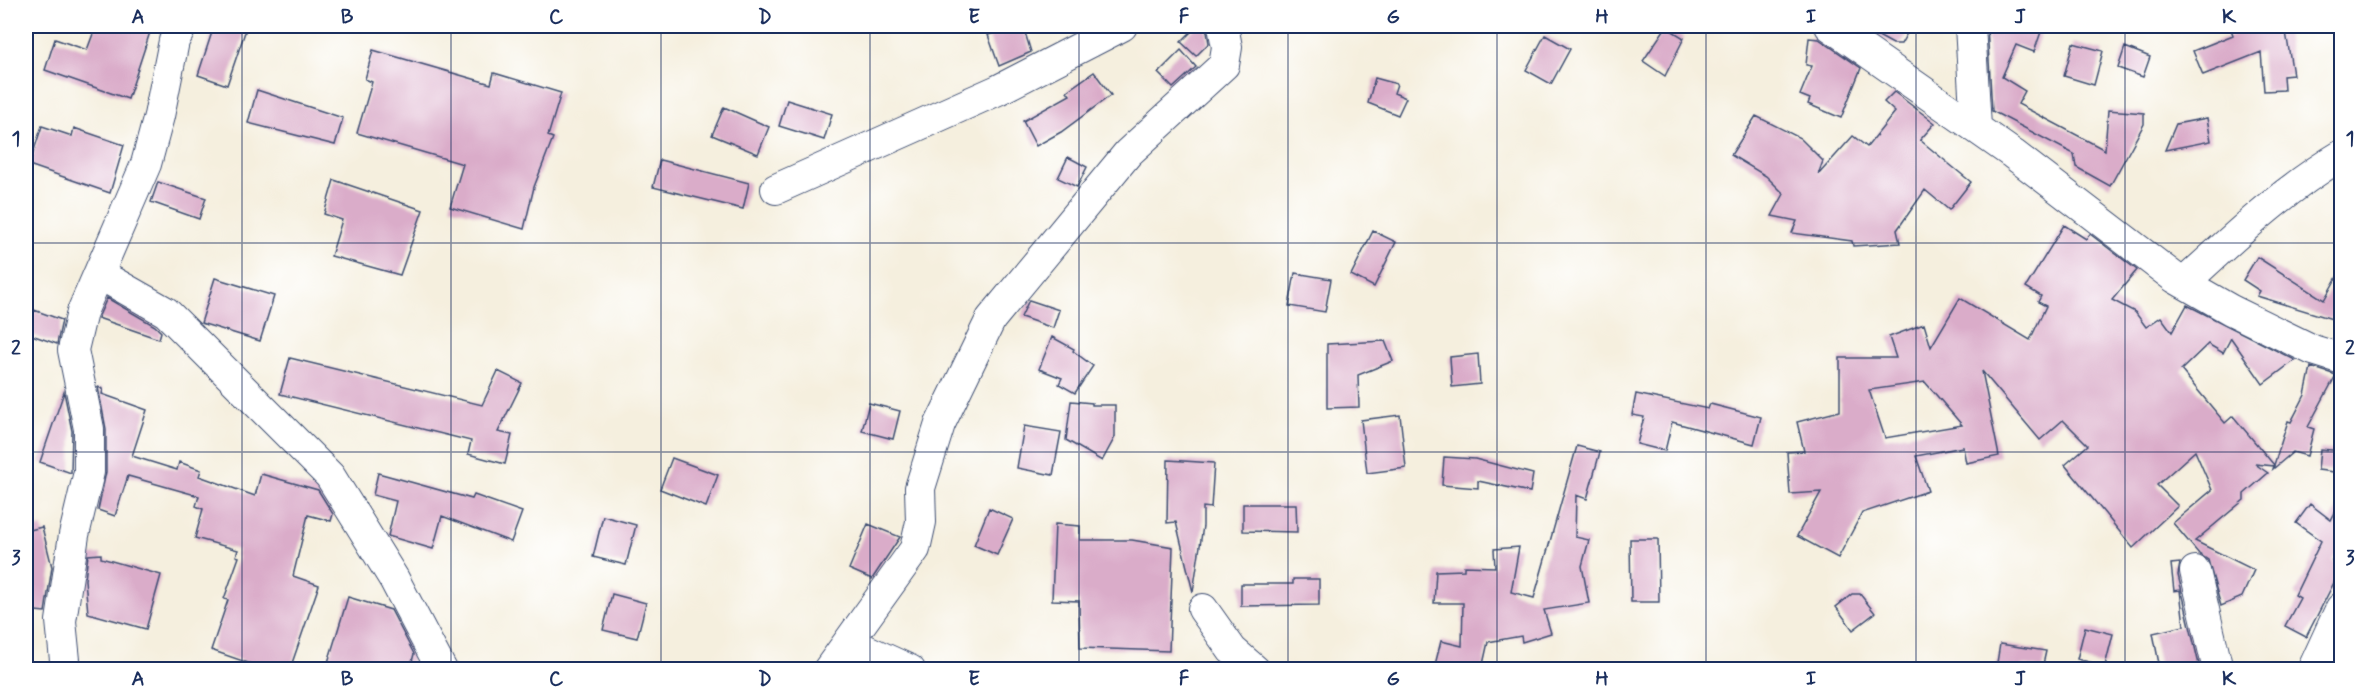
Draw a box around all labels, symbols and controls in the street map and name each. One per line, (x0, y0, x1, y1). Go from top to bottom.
text: A (131, 4, 145, 31)
text: B (341, 4, 354, 31)
text: C (549, 4, 564, 31)
text: D (758, 4, 772, 31)
text: E (968, 4, 980, 31)
text: F (1179, 4, 1190, 31)
text: G (1386, 4, 1400, 31)
text: H (1595, 4, 1609, 31)
text: I (1806, 4, 1816, 31)
text: J (2014, 4, 2026, 31)
text: K (2222, 4, 2237, 31)
text: 1 (12, 126, 20, 153)
text: 1 (2346, 126, 2354, 153)
text: 2 (11, 335, 21, 362)
text: 2 (2345, 335, 2355, 362)
text: 3 (11, 545, 21, 572)
text: 3 (2345, 545, 2355, 572)
text: A (131, 666, 145, 693)
text: B (341, 666, 354, 693)
text: C (549, 666, 564, 693)
text: D (758, 666, 772, 693)
text: E (968, 666, 980, 693)
text: F (1179, 666, 1190, 693)
text: G (1386, 666, 1400, 693)
text: H (1595, 666, 1609, 693)
text: I (1806, 666, 1816, 693)
text: J (2014, 666, 2026, 693)
text: K (2222, 666, 2237, 693)

